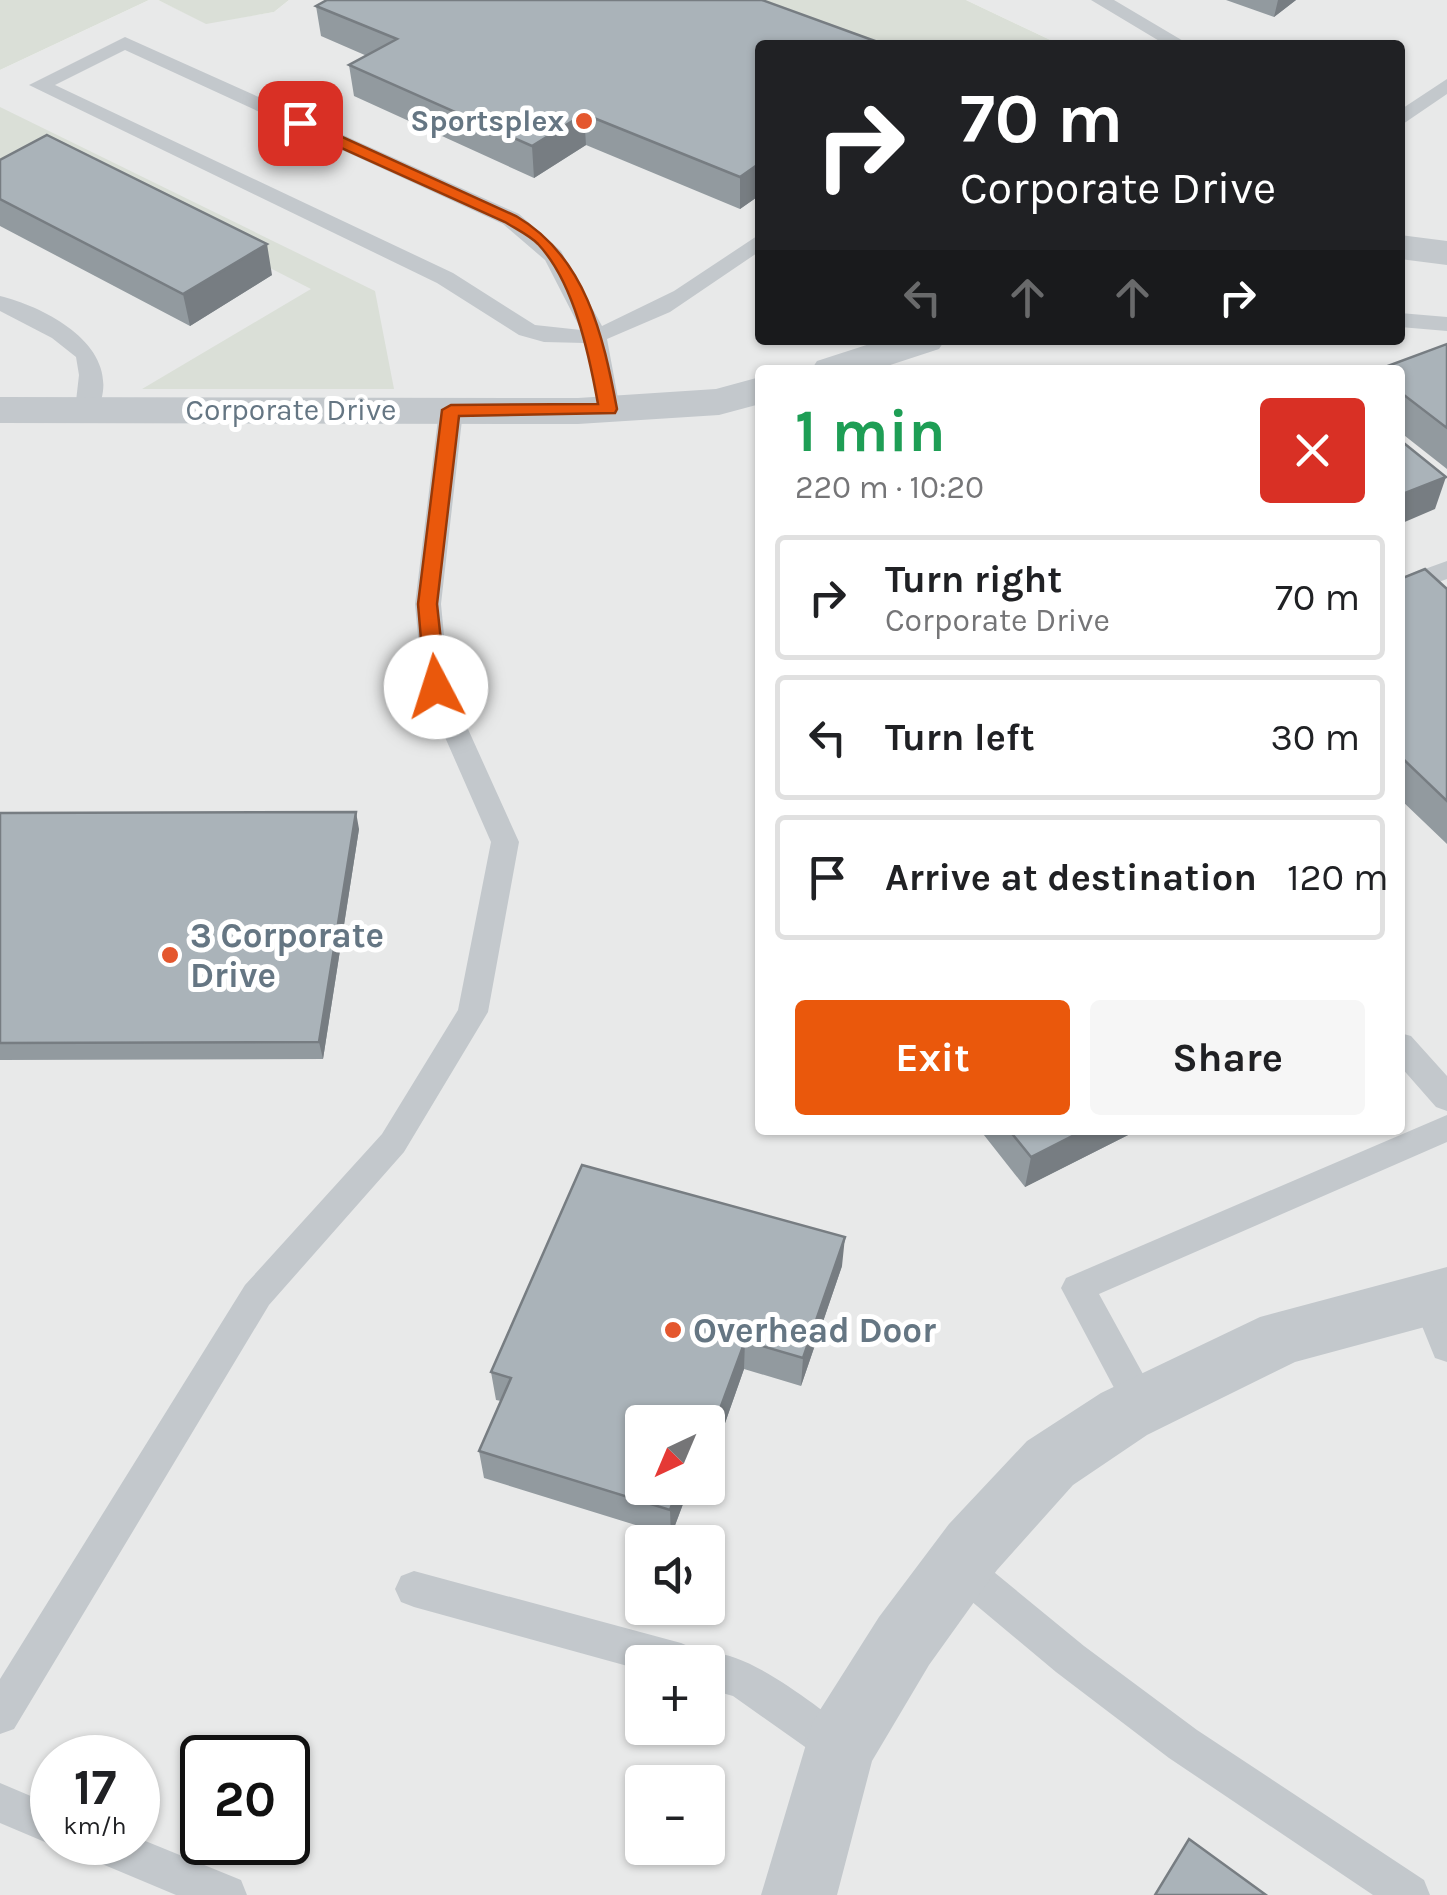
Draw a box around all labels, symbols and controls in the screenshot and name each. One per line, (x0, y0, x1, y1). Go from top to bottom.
text: 70 m (960, 78, 1123, 160)
icon: right (795, 80, 925, 210)
pin (258, 81, 343, 166)
icon: arrive (273, 96, 328, 151)
place label: Sportsplex (410, 103, 564, 139)
marker: Sportsplex (573, 110, 595, 132)
text: Corporate Drive (960, 162, 1276, 214)
icon: left (895, 270, 950, 325)
icon: ahead (1000, 270, 1055, 325)
icon: ahead (1105, 270, 1160, 325)
icon: right (1210, 270, 1265, 325)
street label: Corporate Drive (186, 392, 396, 428)
text: 1 min (795, 396, 946, 466)
button: close (1260, 398, 1365, 503)
text: 220 m · 10:20 (795, 469, 984, 506)
text: Turn right (885, 557, 1062, 602)
icon: right (800, 570, 855, 625)
text: 70 m (1275, 575, 1360, 620)
text: Corporate Drive (885, 602, 1110, 639)
position arrow (384, 635, 488, 739)
icon: left (800, 710, 855, 765)
text: Turn left (885, 715, 1035, 760)
text: 30 m (1270, 715, 1360, 760)
icon: arrive (800, 850, 855, 905)
text: Arrive at destination (885, 855, 1257, 900)
text: 120 m (1287, 855, 1389, 900)
place label: 3 Corporate Drive (190, 915, 384, 996)
marker: 3 Corporate Drive (159, 944, 181, 966)
button: Exit (795, 1000, 1070, 1115)
button: Share (1090, 1000, 1365, 1115)
place label: Overhead Door (693, 1310, 936, 1351)
marker: Overhead Door (662, 1319, 684, 1341)
north arrow (625, 1405, 725, 1505)
map controls (625, 1405, 725, 1865)
button: sound (625, 1525, 725, 1625)
button: + (625, 1645, 725, 1745)
speed limit sign: 20 (180, 1735, 310, 1865)
text: 17 (74, 1758, 116, 1817)
button: − (625, 1765, 725, 1865)
text: km/h (63, 1811, 127, 1840)

